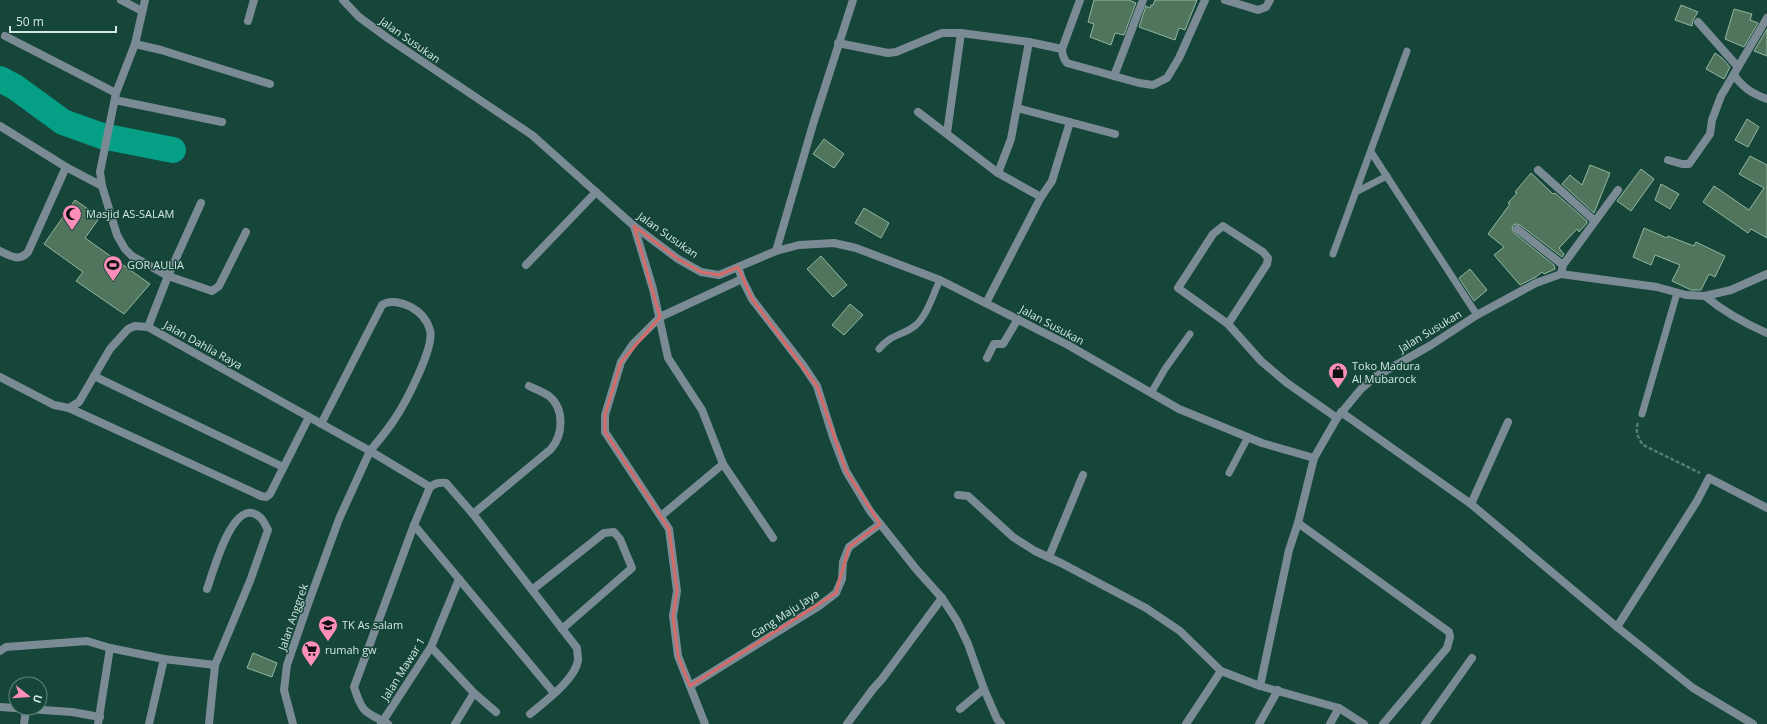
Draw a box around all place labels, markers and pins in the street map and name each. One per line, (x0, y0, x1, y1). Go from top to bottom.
mosque icon: Masjid AS-SALAM (61, 203, 83, 231)
place label: Masjid AS-SALAM (86, 206, 175, 221)
sports icon: GOR AULIA (102, 254, 124, 282)
place label: GOR AULIA (127, 257, 184, 272)
place label: Toko Madura Al Mubarock (1352, 358, 1420, 386)
shop icon: Toko Madura Al Mubarock (1327, 361, 1349, 389)
school or university icon: TK As salam (317, 614, 339, 642)
place label: TK As salam (342, 617, 403, 632)
supermarket icon: rumah gw (300, 639, 322, 667)
place label: rumah gw (325, 642, 377, 657)

